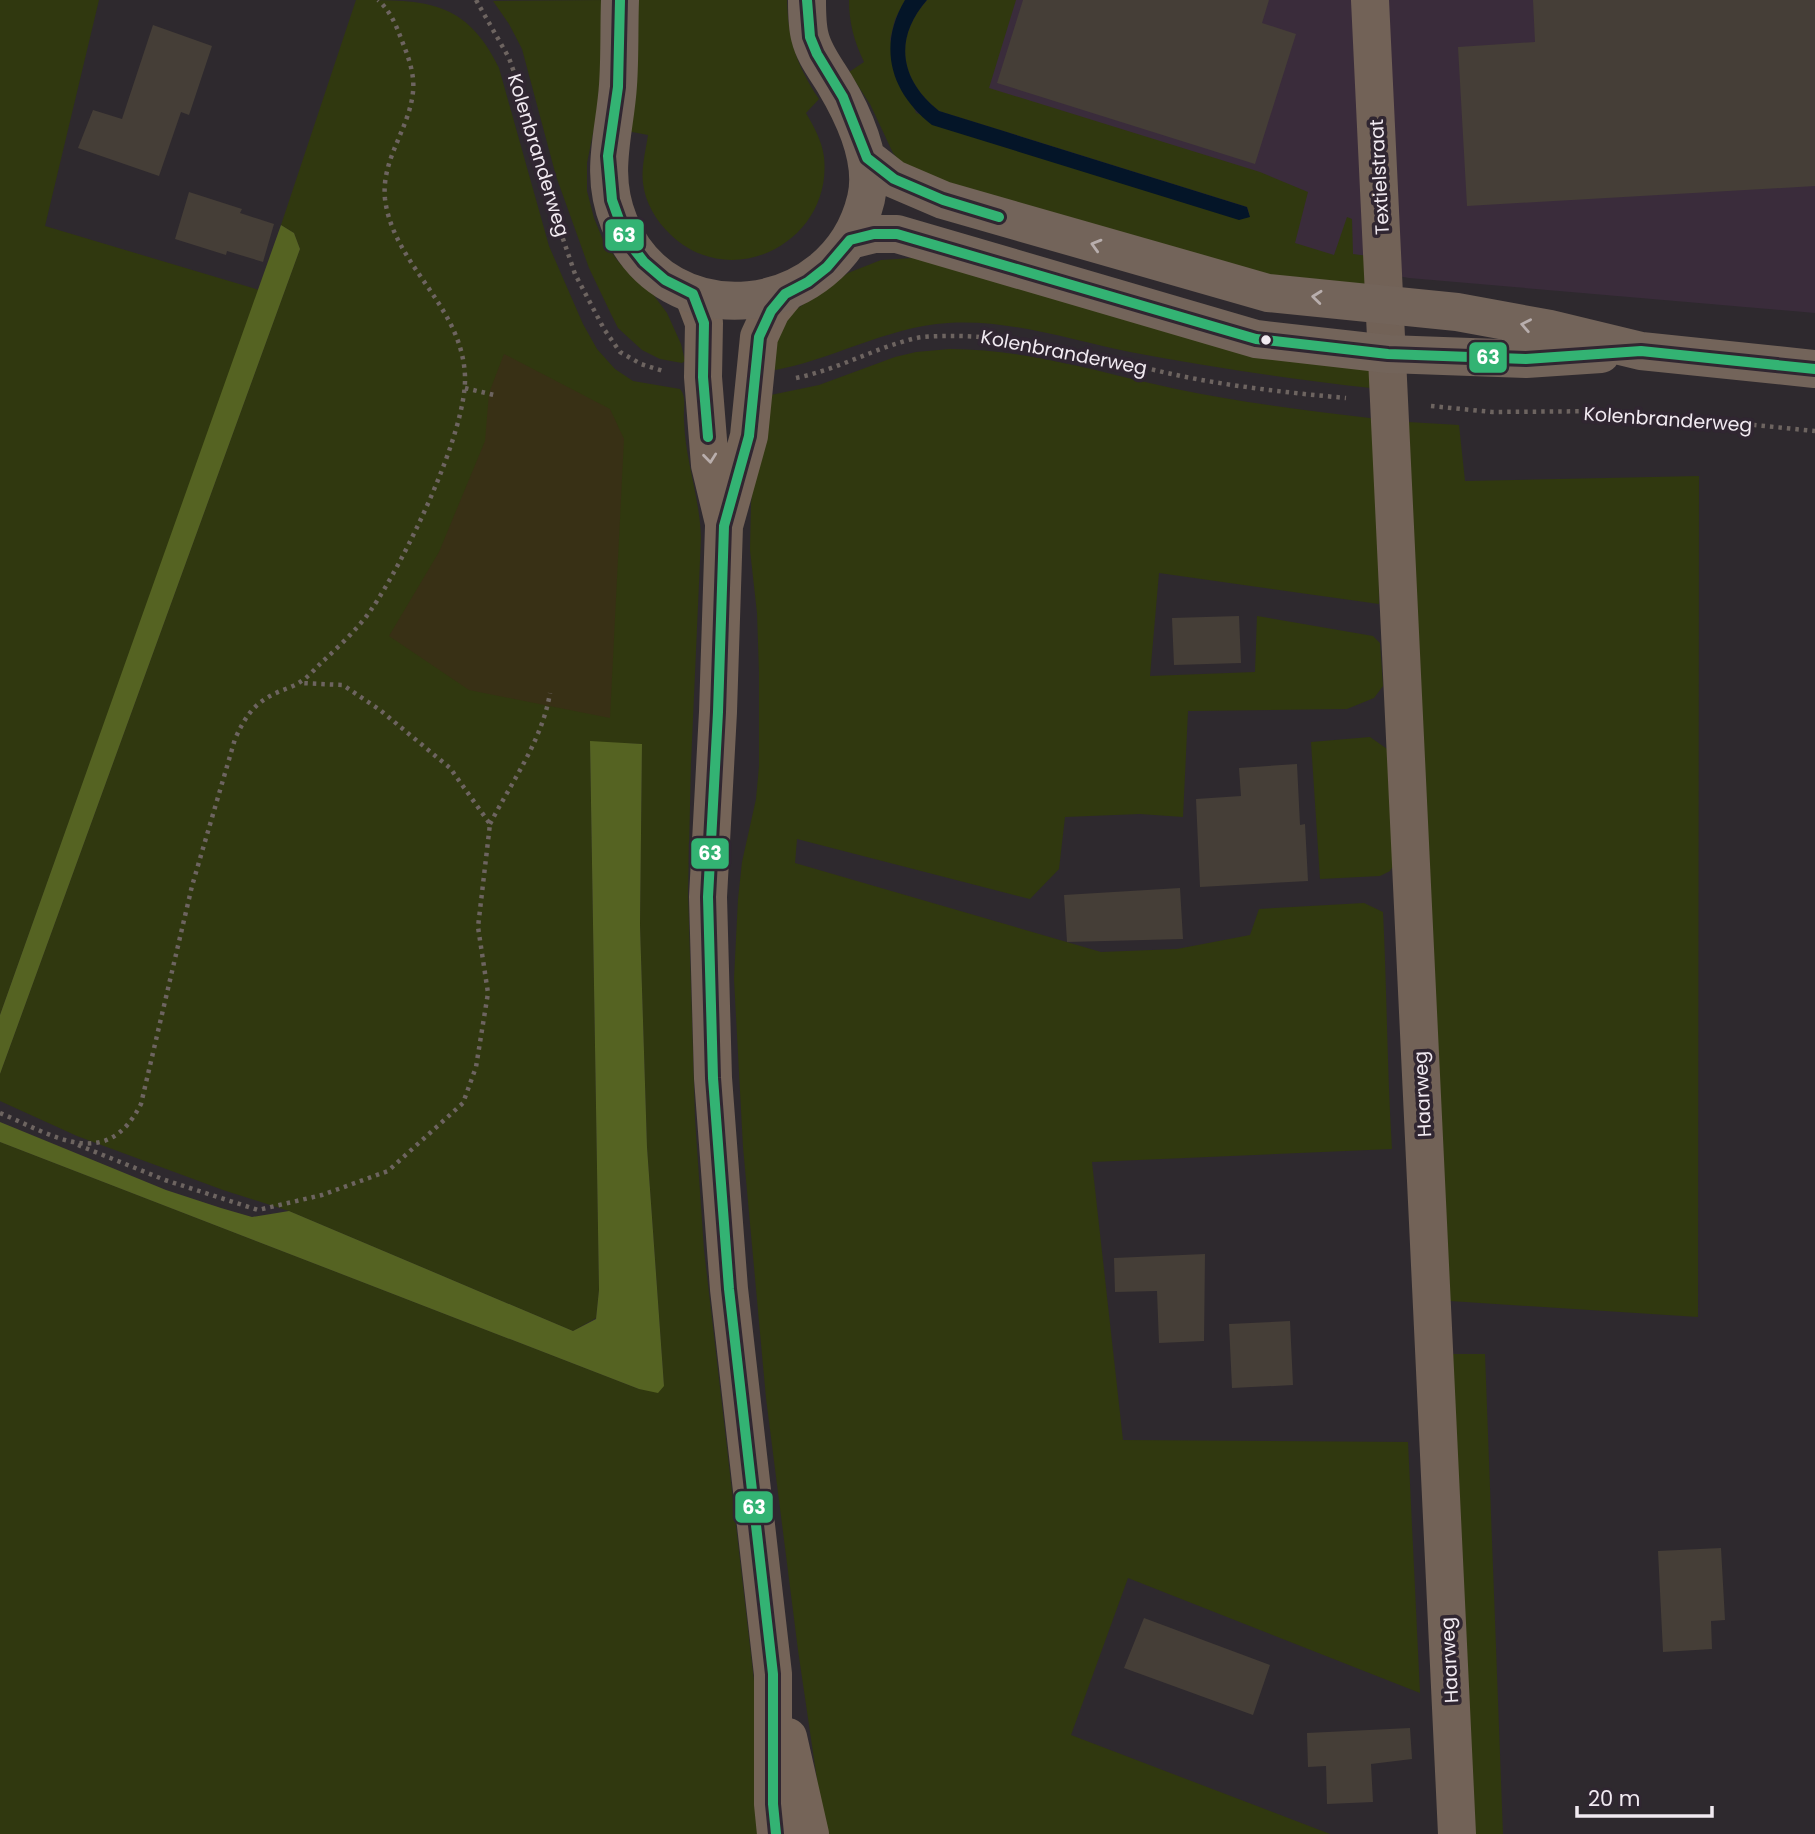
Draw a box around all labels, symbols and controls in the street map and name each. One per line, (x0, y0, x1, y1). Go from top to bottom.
street label: Kolenbranderweg (501, 70, 576, 240)
street label: Textielstraat (1363, 118, 1396, 235)
line badge: 63 (604, 218, 645, 252)
text: 63 (612, 222, 636, 249)
one-way arrow (1091, 238, 1103, 253)
one-way arrow (1311, 290, 1323, 305)
one-way arrow (1520, 318, 1532, 333)
street label: Kolenbranderweg (978, 323, 1149, 382)
unlabelled marker (1259, 333, 1273, 347)
line badge: 63 (1468, 341, 1508, 374)
text: 63 (1476, 344, 1500, 371)
street label: Kolenbranderweg (1583, 400, 1753, 439)
one-way arrow (702, 452, 717, 464)
line badge: 63 (690, 837, 730, 870)
text: 63 (698, 840, 722, 867)
street label: Haarweg (1407, 1050, 1438, 1138)
line badge: 63 (734, 1490, 774, 1524)
text: 63 (742, 1494, 766, 1521)
street label: Haarweg (1434, 1616, 1465, 1704)
scale bar (1577, 1774, 1712, 1818)
text: 20 m (1588, 1784, 1641, 1813)

